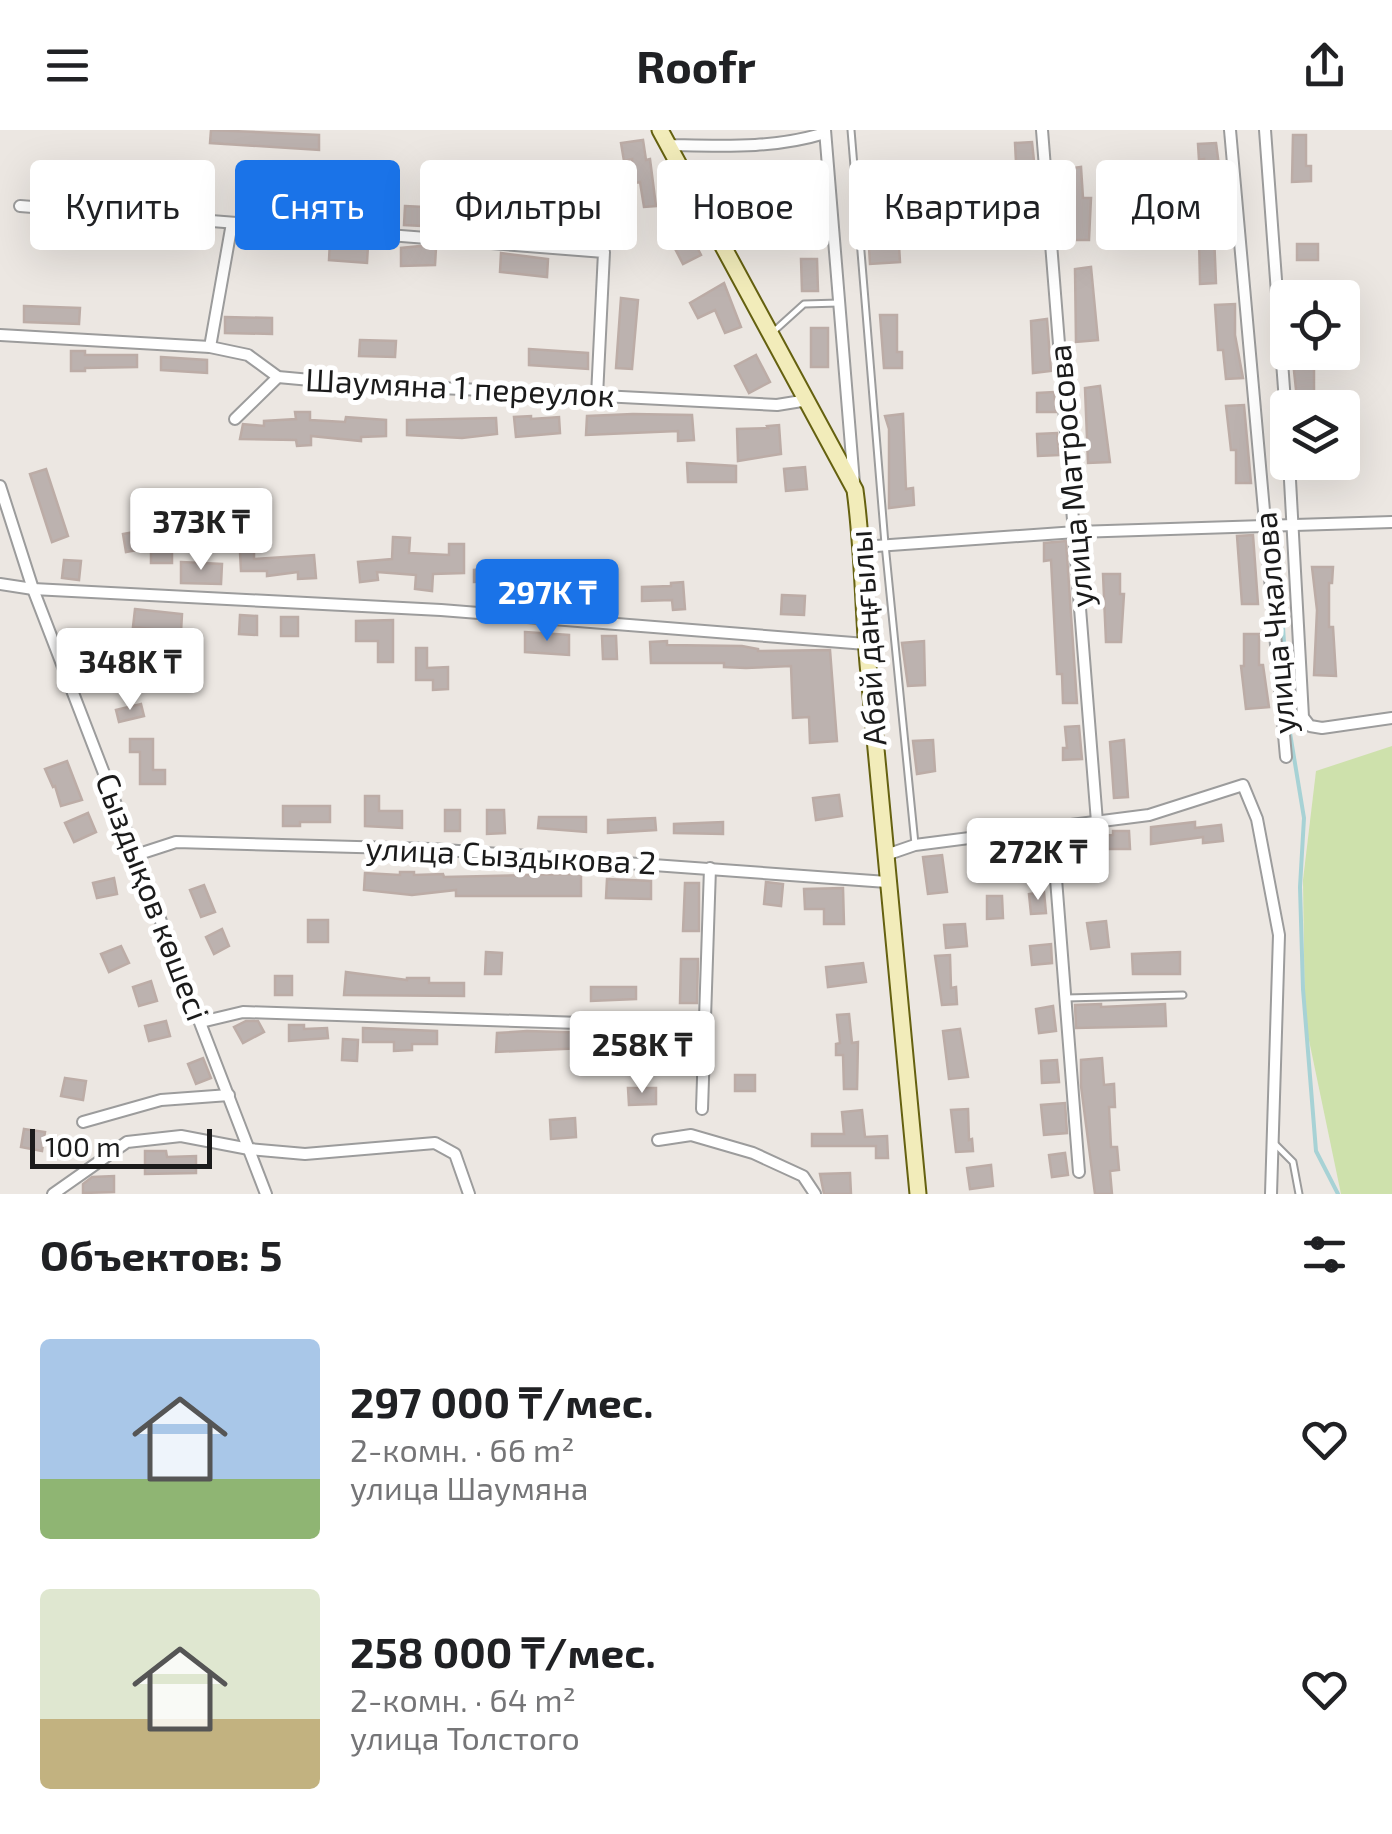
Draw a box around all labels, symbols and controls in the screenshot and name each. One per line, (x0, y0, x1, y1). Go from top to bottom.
icon: menu (40, 38, 95, 93)
text: Roofr (636, 38, 756, 92)
icon: share (1297, 38, 1352, 93)
chip: Купить (30, 160, 215, 250)
chip: Снять (235, 160, 400, 250)
chip: Фильтры (420, 160, 637, 250)
chip: Новое (657, 160, 829, 250)
chip: Квартира (849, 160, 1076, 250)
chip: Дом (1096, 160, 1237, 250)
map controls (1270, 280, 1360, 480)
button: locate (1270, 280, 1360, 370)
street label: улица Матросова (1039, 343, 1100, 609)
street label: Шаумяна 1 переулок (304, 359, 616, 414)
button: layers (1270, 390, 1360, 480)
pin: 373K ₸ (120, 488, 282, 573)
text: 373K ₸ (152, 501, 250, 539)
street label: улица Чкалова (1244, 510, 1303, 736)
street label: Абай даңғылы (840, 529, 892, 747)
pin: 297K ₸ (466, 559, 628, 644)
text: 297K ₸ (498, 572, 596, 610)
pin: 348K ₸ (49, 628, 211, 713)
text: 348K ₸ (79, 641, 181, 679)
street label: Сыздықов көшесі (89, 767, 219, 1025)
pin: 272K ₸ (957, 818, 1119, 903)
street label: улица Сыздыкова 2 (365, 827, 658, 882)
text: 272K ₸ (989, 831, 1087, 869)
pin: 258K ₸ (561, 1011, 723, 1096)
text: 258K ₸ (592, 1024, 692, 1062)
scale bar (30, 1124, 212, 1168)
text: 100 m (45, 1129, 121, 1163)
icon: filters (1297, 1227, 1352, 1282)
text: Объектов: 5 (40, 1229, 282, 1279)
text: 297 000 ₸/мес. (350, 1376, 653, 1426)
icon: home (120, 1379, 240, 1499)
icon: heart (1297, 1412, 1352, 1467)
text: 2-комн. · 66 m² (350, 1430, 574, 1468)
text: улица Шаумяна (350, 1468, 589, 1506)
text: 258 000 ₸/мес. (350, 1626, 656, 1676)
icon: home (120, 1629, 240, 1749)
icon: heart (1297, 1662, 1352, 1717)
text: 2-комн. · 64 m² (350, 1680, 576, 1718)
text: улица Толстого (350, 1718, 580, 1756)

